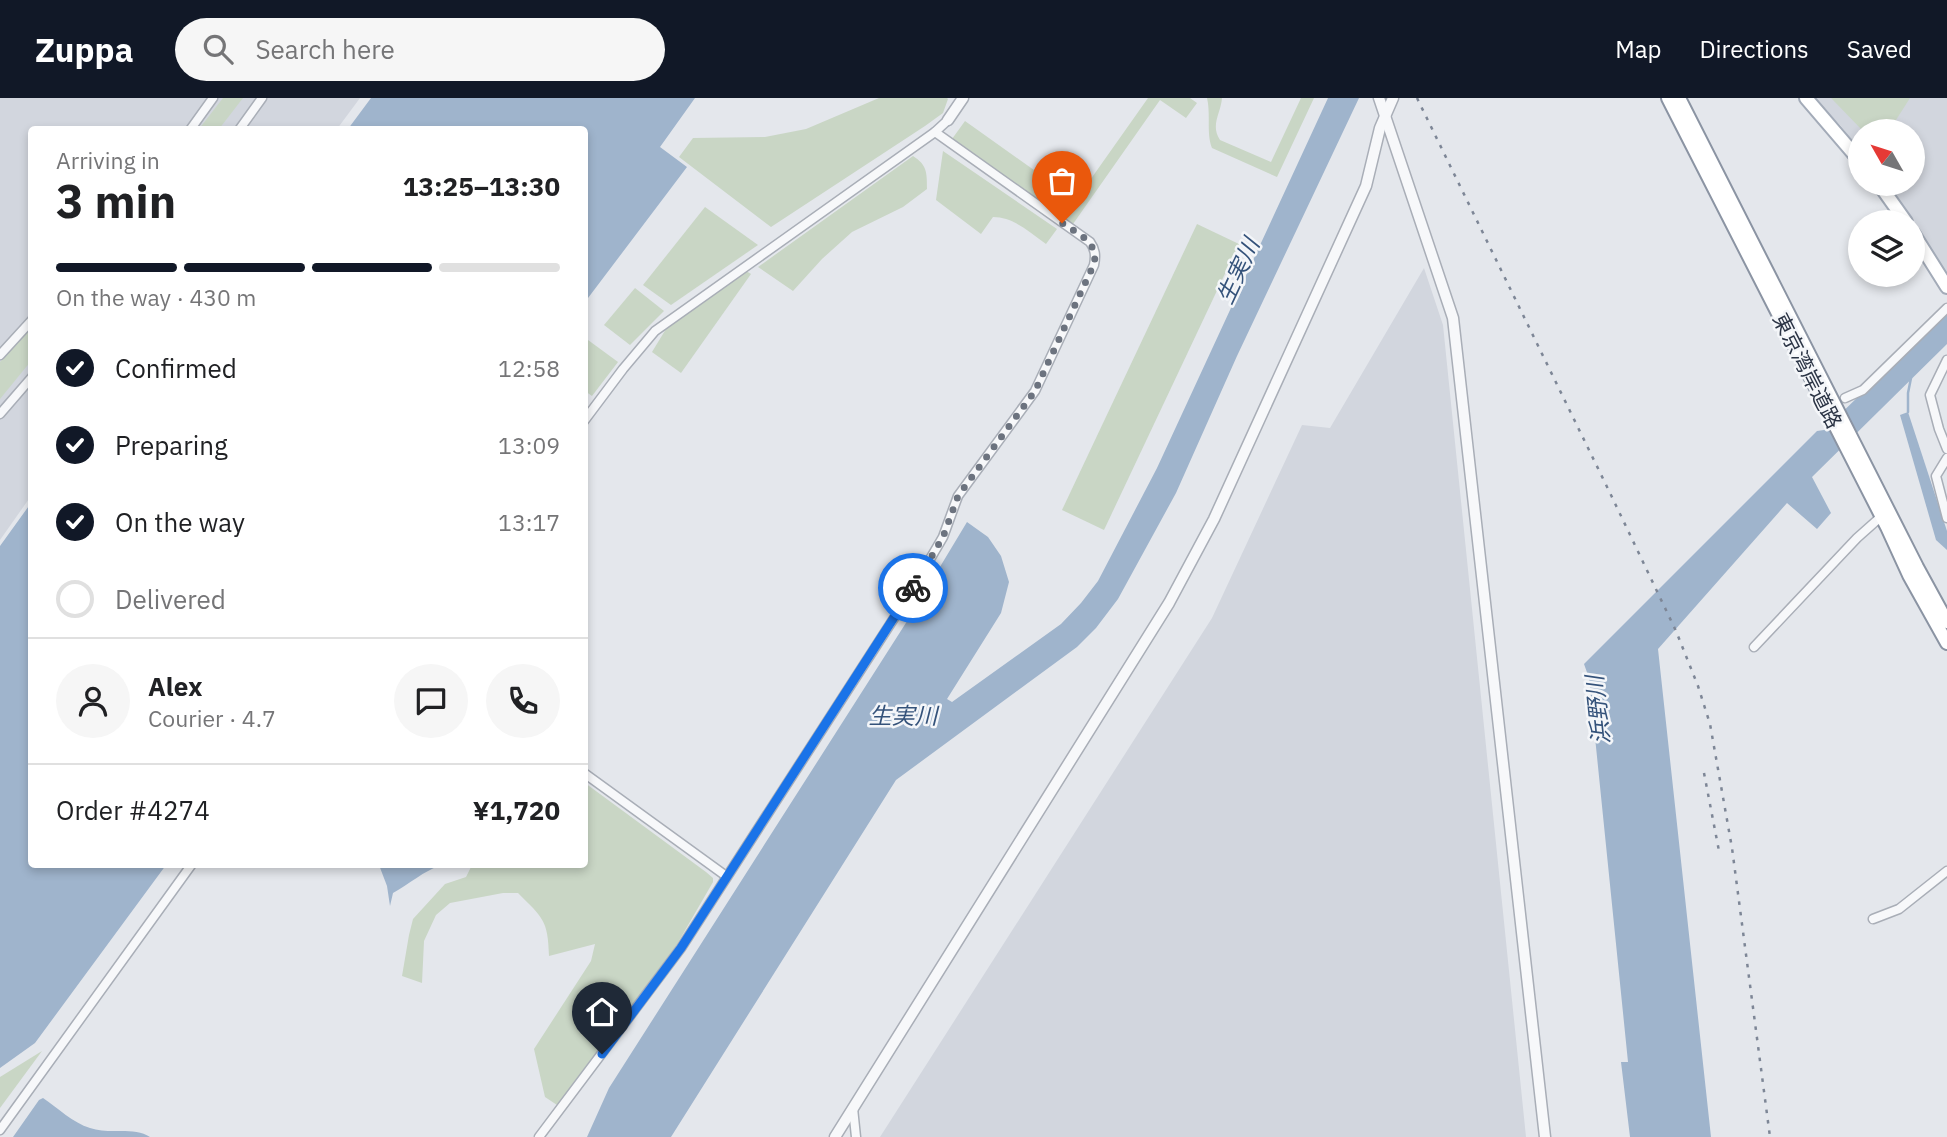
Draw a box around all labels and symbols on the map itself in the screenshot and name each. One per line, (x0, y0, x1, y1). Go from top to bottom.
north arrow (1848, 119, 1925, 196)
pin (1032, 151, 1092, 223)
water label: 生実川 (1209, 230, 1267, 308)
street label: 東京湾岸道路 (1767, 308, 1849, 433)
courier (878, 553, 948, 623)
water label: 浜野川 (1578, 671, 1616, 746)
water label: 生実川 (869, 700, 941, 730)
pin (572, 982, 632, 1054)

